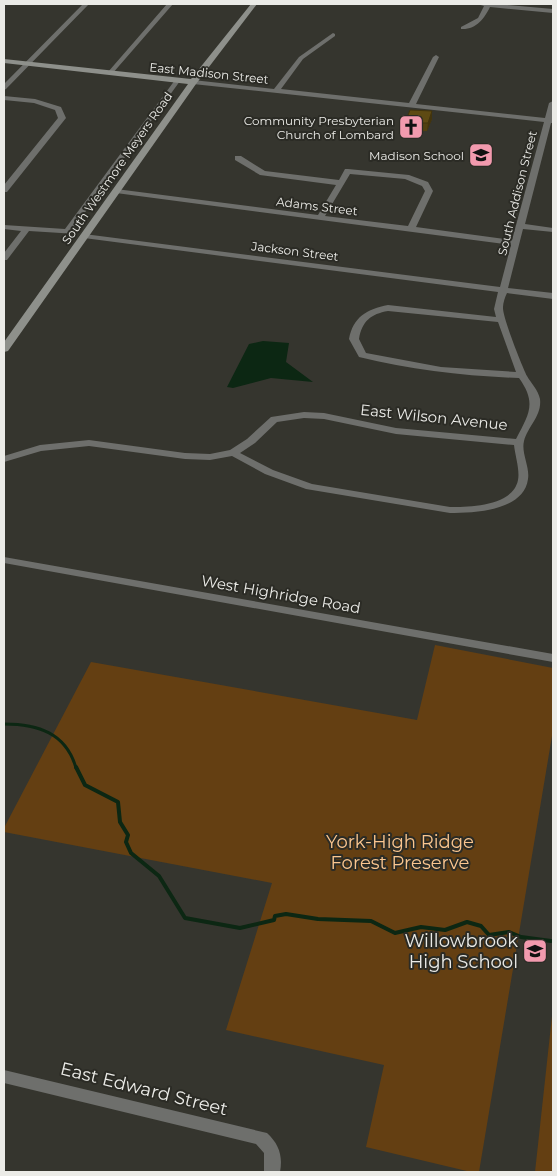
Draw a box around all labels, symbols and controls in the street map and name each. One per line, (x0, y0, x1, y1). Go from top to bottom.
street label: East Madison Street (149, 59, 269, 87)
street label: South Westmore Meyers Road (59, 89, 175, 247)
place label: Community Presbyterian Church of Lombard (244, 113, 394, 142)
church icon: Community Presbyterian Church of Lombard (398, 114, 424, 140)
street label: South Addison Street (494, 129, 540, 257)
school or university icon: Madison School (468, 142, 494, 168)
place label: Madison School (369, 148, 464, 163)
street label: Adams Street (276, 194, 359, 218)
street label: Jackson Street (250, 238, 340, 264)
street label: East Wilson Avenue (359, 400, 509, 434)
street label: West Highridge Road (200, 571, 362, 617)
park label: York-High Ridge Forest Preserve (326, 831, 474, 874)
place label: Willowbrook High School (404, 930, 518, 973)
school or university icon: Willowbrook High School (522, 938, 548, 964)
street label: East Edward Street (58, 1058, 230, 1120)

